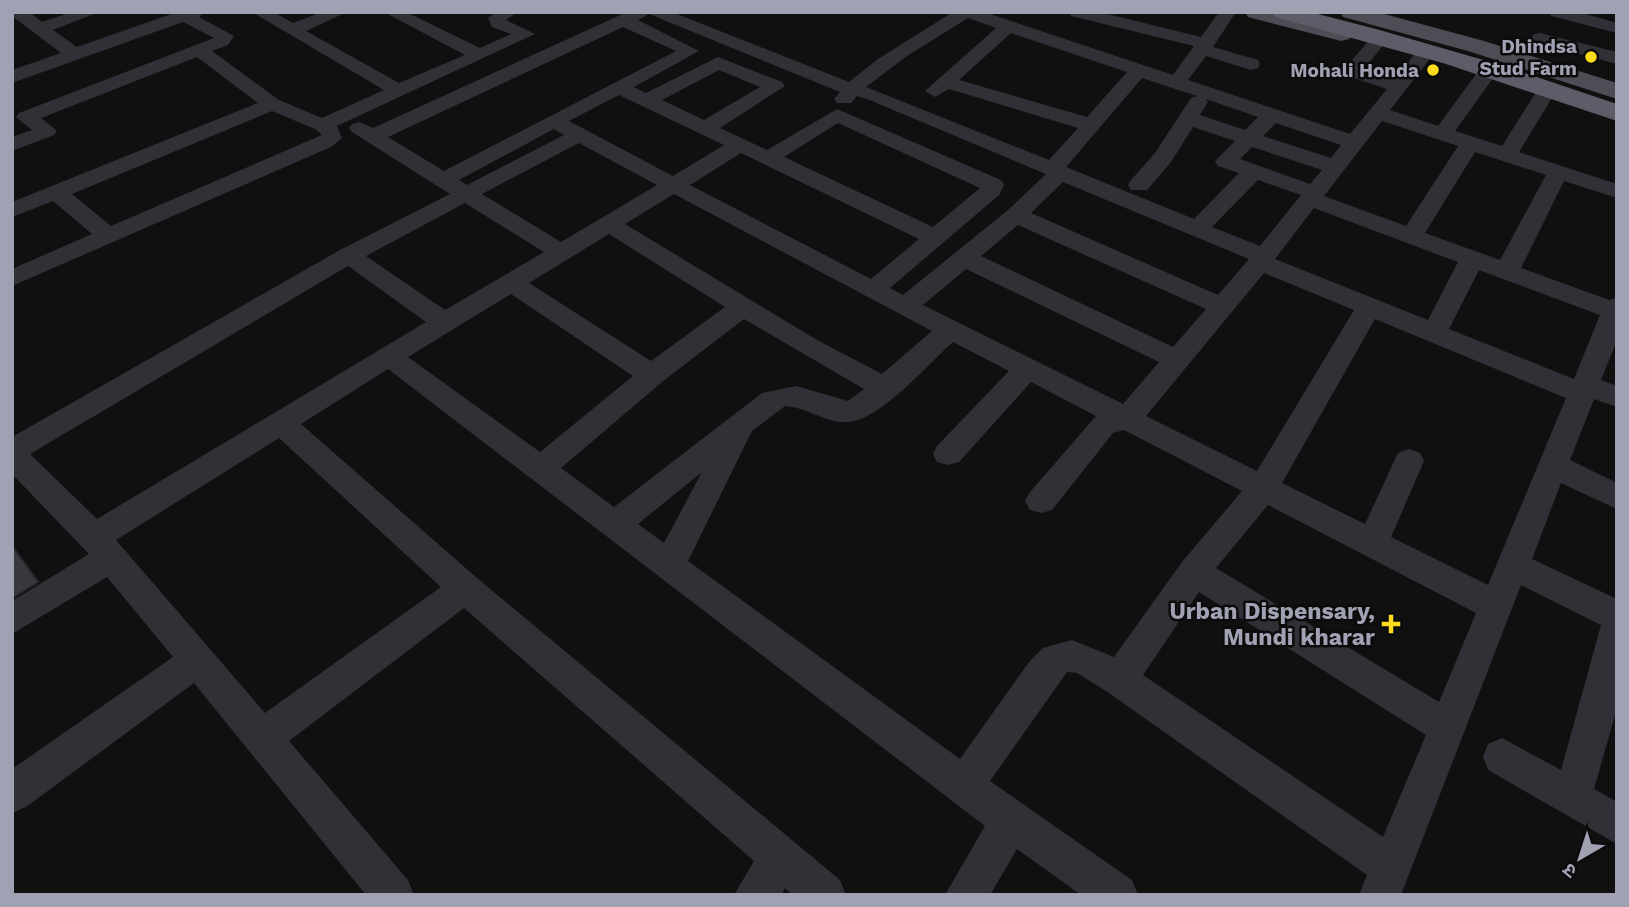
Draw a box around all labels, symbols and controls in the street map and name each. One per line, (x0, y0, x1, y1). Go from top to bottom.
place label: Dhindsa Stud Farm (1480, 35, 1577, 80)
marker: Dhindsa Stud Farm (1583, 49, 1599, 65)
place label: Mohali Honda (1290, 59, 1419, 82)
marker: Mohali Honda (1425, 62, 1441, 78)
place label: Urban Dispensary, Mundi kharar (1169, 598, 1375, 651)
marker: Urban Dispensary, Mundi kharar (1381, 614, 1401, 634)
north arrow (1545, 823, 1615, 893)
text: उ (1557, 858, 1581, 883)

